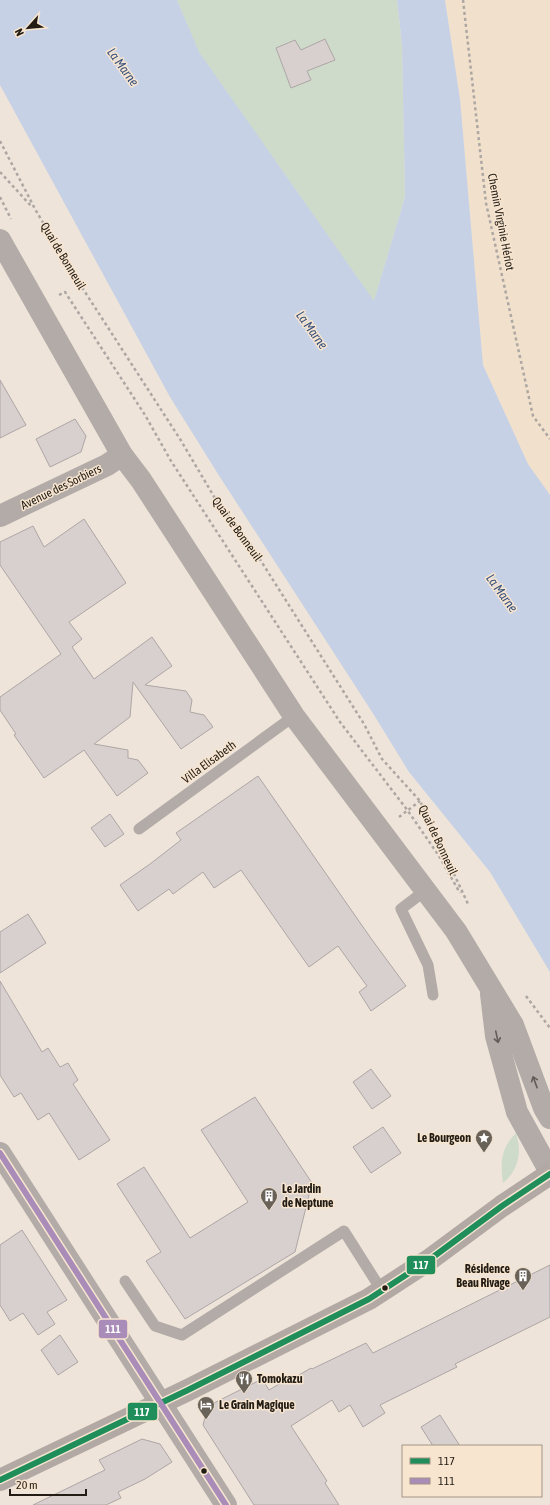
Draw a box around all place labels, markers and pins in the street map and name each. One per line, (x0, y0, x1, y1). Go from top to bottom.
place icon: Le Bourgeon (474, 1128, 494, 1153)
place label: Le Bourgeon (417, 1131, 471, 1145)
place label: Le Jardin de Neptune (282, 1182, 334, 1210)
building icon: Le Jardin de Neptune (259, 1186, 279, 1211)
place label: Résidence Beau Rivage (456, 1262, 511, 1290)
building icon: Résidence Beau Rivage (513, 1266, 533, 1291)
unlabelled marker (380, 1283, 390, 1293)
restaurant icon: Tomokazu (234, 1369, 254, 1394)
place label: Tomokazu (257, 1372, 303, 1386)
hotel icon: Le Grain Magique (196, 1395, 216, 1420)
place label: Le Grain Magique (219, 1398, 295, 1412)
unlabelled marker (199, 1466, 209, 1476)

